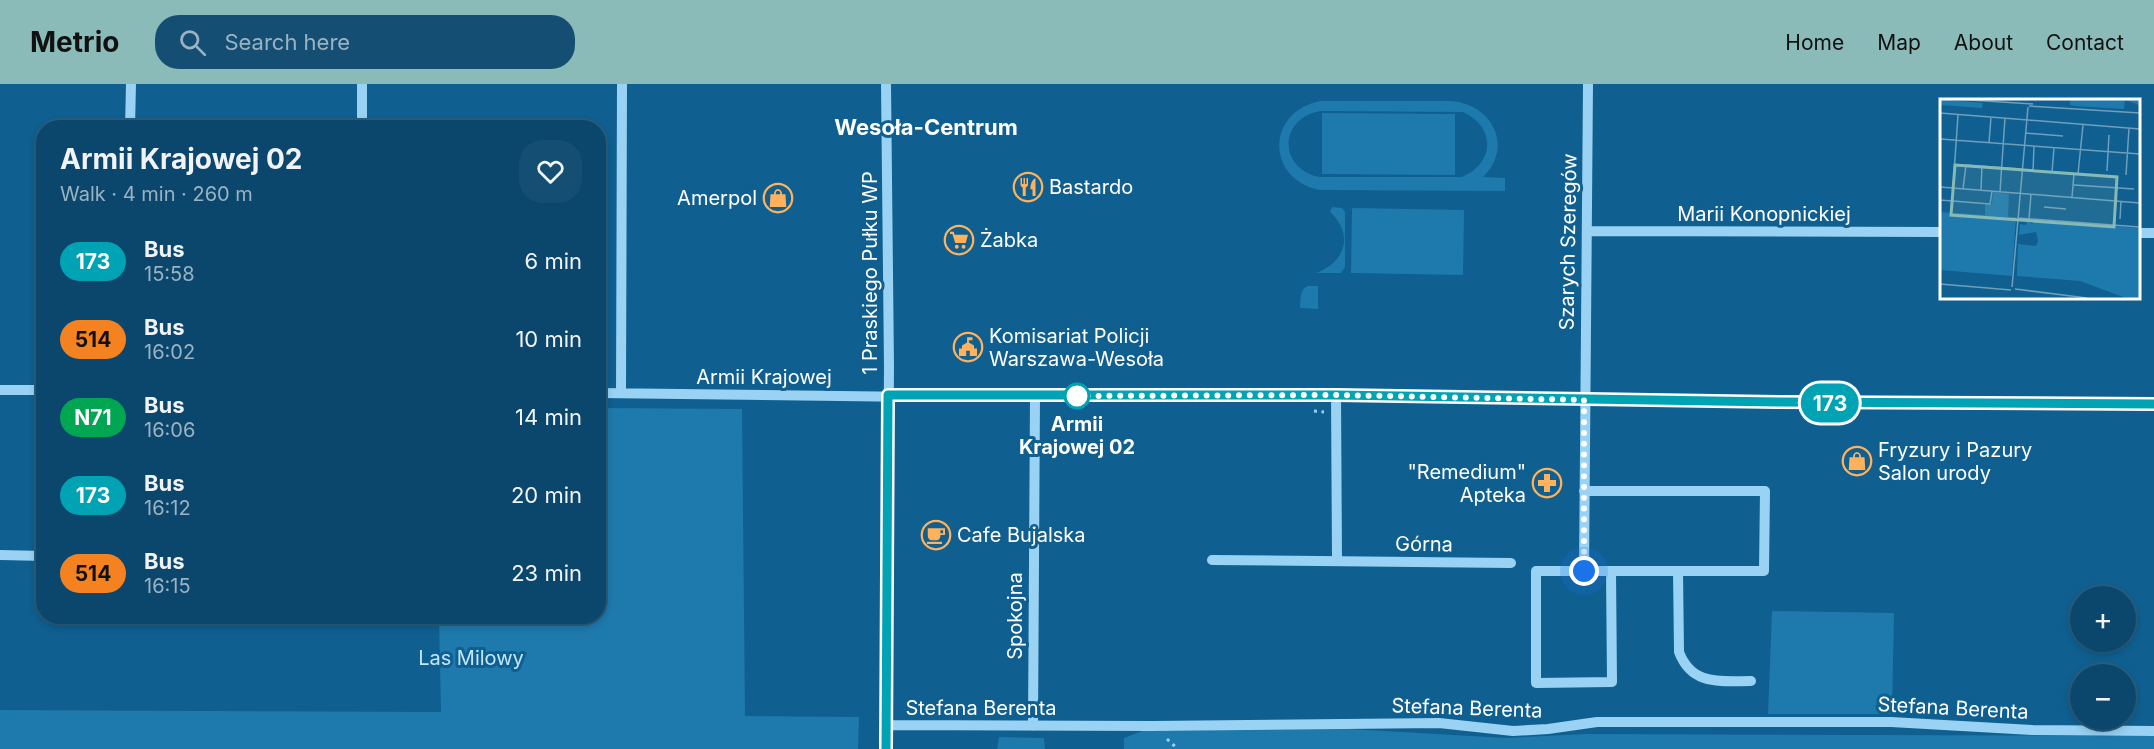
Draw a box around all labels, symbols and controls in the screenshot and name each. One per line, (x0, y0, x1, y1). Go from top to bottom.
search box (155, 15, 575, 69)
text: Metrio (30, 25, 119, 59)
icon: search (176, 26, 209, 59)
text: Search here (224, 29, 350, 55)
text: Home (1785, 30, 1844, 55)
text: Map (1877, 30, 1921, 55)
text: About (1954, 30, 2013, 55)
text: Contact (2046, 30, 2124, 55)
inset map (1940, 99, 2139, 298)
district label: Wesoła-Centrum (834, 114, 1018, 140)
button: heart (519, 140, 582, 203)
text: Armii Krajowej 02 (60, 142, 303, 176)
street label: Szarych Szeregów (1554, 153, 1582, 331)
street label: 1 Praskiego Pułku WP (858, 171, 882, 375)
restaurant icon: Bastardo (1012, 171, 1044, 203)
place label: Bastardo (1049, 175, 1133, 199)
text: Walk · 4 min · 260 m (60, 182, 253, 206)
shop icon: Amerpol (762, 182, 794, 214)
place label: Amerpol (677, 186, 757, 210)
street label: Marii Konopnickiej (1677, 202, 1851, 226)
supermarket icon: Żabka (943, 224, 975, 256)
place label: Żabka (980, 227, 1038, 252)
text: Bus (144, 236, 185, 262)
text: 6 min (525, 248, 582, 274)
text: 173 (76, 249, 110, 274)
text: 15:58 (144, 262, 195, 286)
text: Bus (144, 314, 185, 340)
place label: Komisariat Policji Warszawa-Wesoła (989, 324, 1164, 371)
text: 10 min (515, 326, 582, 352)
text: 514 (75, 327, 111, 352)
public building icon: Komisariat Policji Warszawa-Wesoła (952, 331, 984, 363)
text: 16:02 (144, 340, 195, 364)
street label: Armii Krajowej (696, 365, 832, 389)
marker: Armii Krajowej 02 (1064, 383, 1090, 409)
line badge: 173 (1796, 384, 1864, 422)
text: 173 (1813, 391, 1847, 416)
text: Bus (144, 392, 185, 418)
text: 14 min (515, 404, 582, 430)
text: N71 (74, 405, 112, 430)
place label: Armii Krajowej 02 (1019, 412, 1135, 459)
text: 16:06 (144, 418, 195, 442)
place label: Fryzury i Pazury Salon urody (1878, 438, 2032, 485)
shop icon: Fryzury i Pazury Salon urody (1841, 445, 1873, 477)
place label: "Remedium" Apteka (1408, 460, 1526, 507)
pharmacy icon: "Remedium" Apteka (1531, 467, 1563, 499)
text: Bus (144, 470, 185, 496)
text: 20 min (511, 482, 582, 508)
text: 173 (76, 483, 110, 508)
text: 16:12 (144, 496, 191, 520)
cafe icon: Cafe Bujalska (920, 519, 952, 551)
place label: Cafe Bujalska (957, 523, 1086, 547)
street label: Górna (1395, 531, 1453, 557)
text: Bus (144, 548, 185, 574)
your location (1569, 556, 1599, 586)
text: 23 min (511, 560, 582, 586)
text: 514 (75, 561, 111, 586)
street label: Spokojna (1003, 572, 1027, 660)
text: 16:15 (144, 574, 191, 598)
map controls (2070, 586, 2136, 730)
button: + (2070, 586, 2136, 652)
park label: Las Milowy (418, 646, 524, 670)
button: − (2070, 664, 2136, 730)
street label: Stefana Berenta (1877, 692, 2029, 724)
street label: Stefana Berenta (1391, 693, 1543, 723)
street label: Stefana Berenta (905, 696, 1057, 720)

